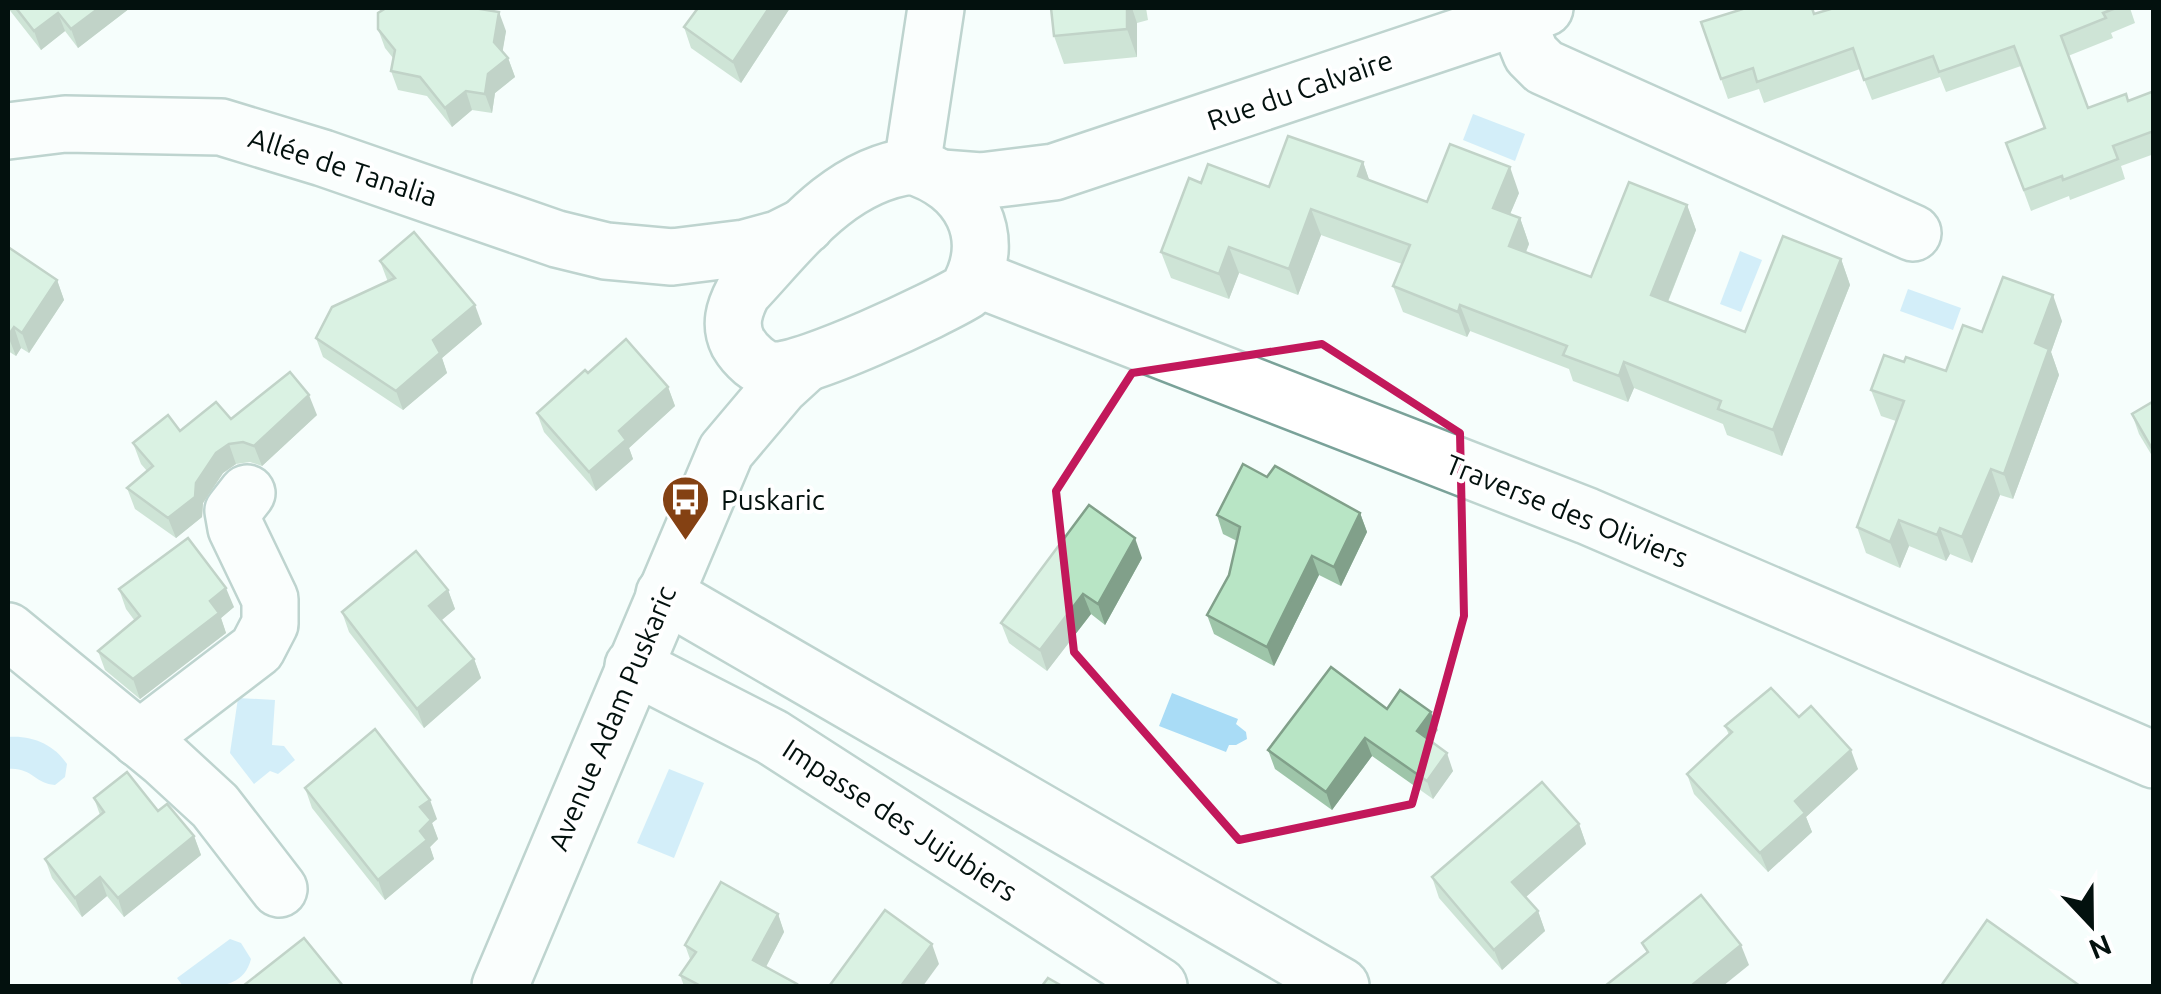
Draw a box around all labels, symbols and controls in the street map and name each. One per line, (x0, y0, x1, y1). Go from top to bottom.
street label: Rue du Calvaire (1203, 43, 1397, 136)
street label: Allée de Tanalia (245, 121, 441, 212)
street label: Traverse des Oliviers (1442, 448, 1693, 573)
bus stop icon: Puskaric (660, 474, 712, 542)
place label: Puskaric (721, 484, 825, 515)
street label: Avenue Adam Puskaric (542, 581, 681, 855)
street label: Impasse des Jujubiers (778, 732, 1023, 907)
north arrow (2041, 874, 2141, 974)
text: N (2085, 929, 2116, 966)

